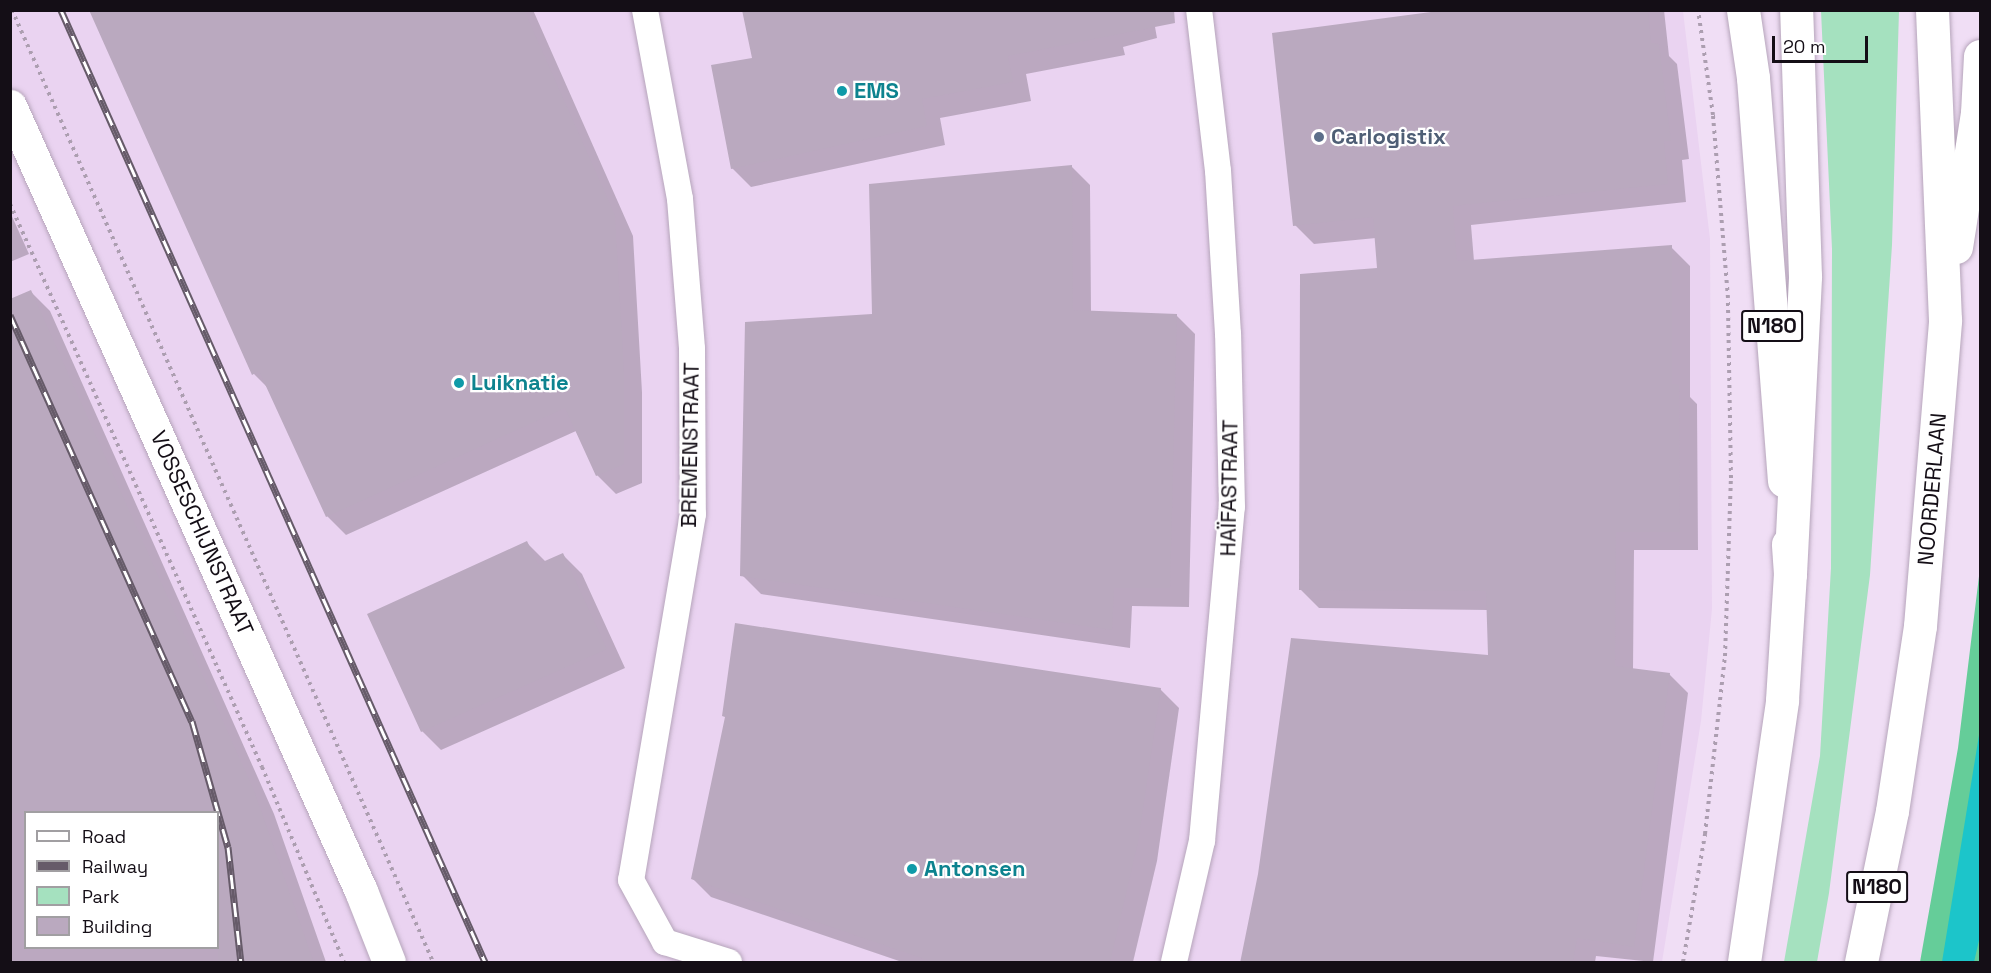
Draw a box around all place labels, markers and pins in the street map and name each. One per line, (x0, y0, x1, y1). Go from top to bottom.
place label: EMS (854, 78, 899, 104)
marker: EMS (835, 84, 849, 98)
place label: Carlogistix (1331, 124, 1446, 150)
marker: Carlogistix (1312, 130, 1326, 144)
place label: Luiknatie (471, 370, 569, 396)
marker: Luiknatie (452, 376, 466, 390)
place label: Antonsen (924, 856, 1026, 882)
marker: Antonsen (905, 862, 919, 876)

